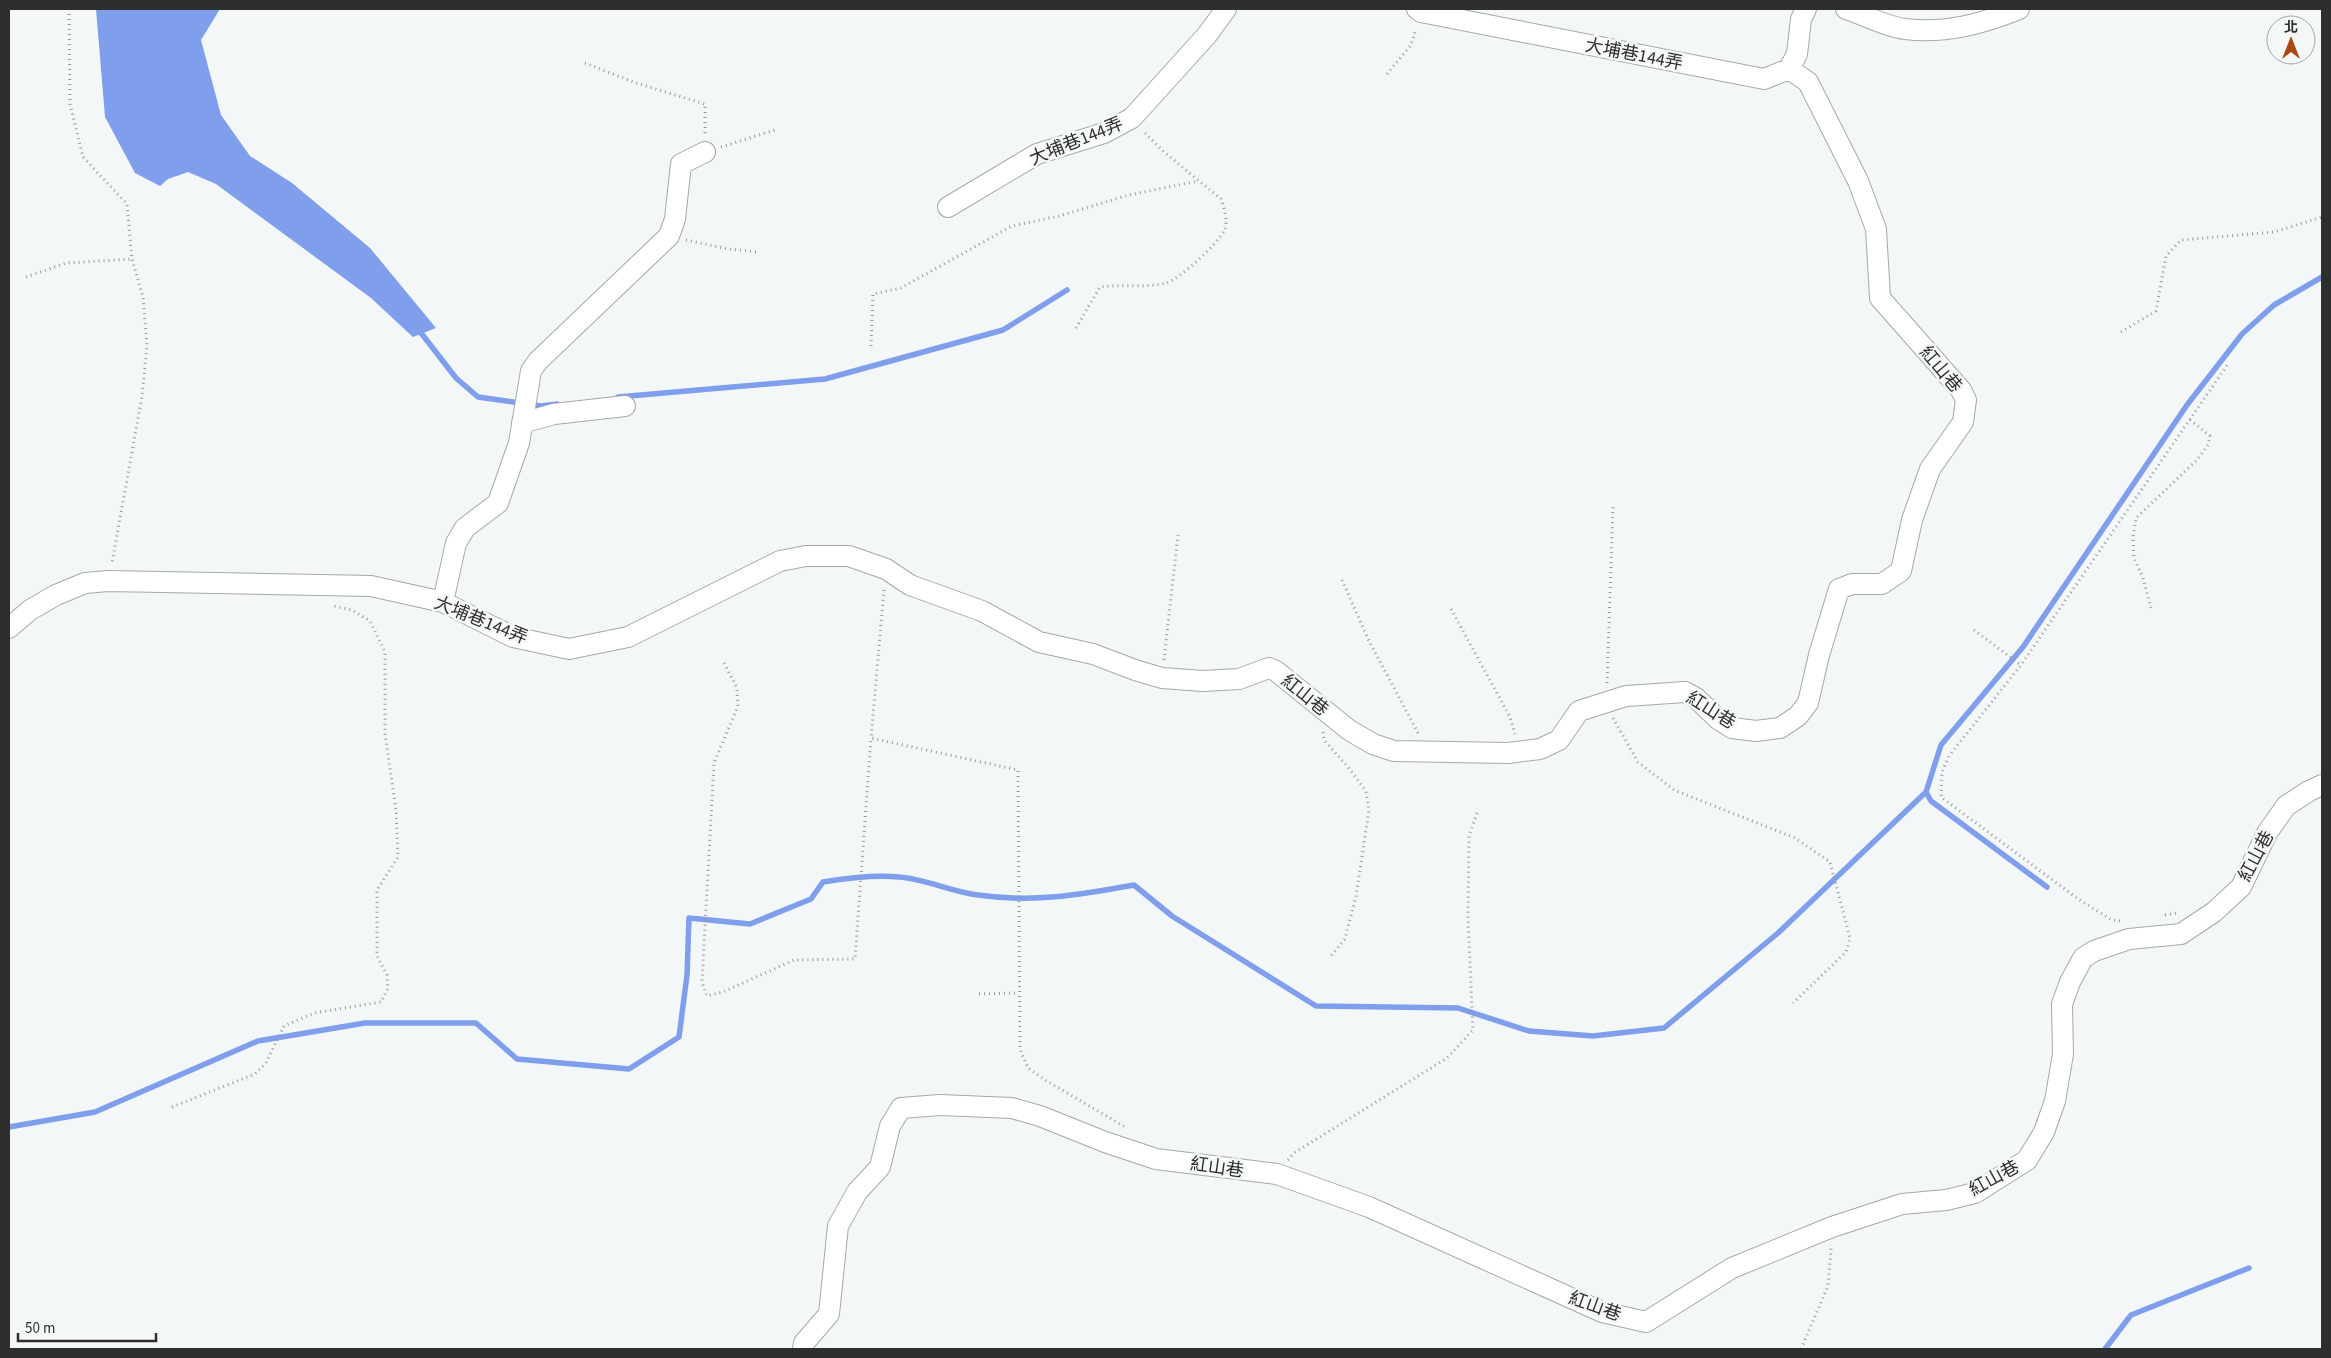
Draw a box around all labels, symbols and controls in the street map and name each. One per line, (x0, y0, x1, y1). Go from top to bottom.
north arrow (2266, 15, 2316, 65)
text: 北 (2284, 18, 2298, 38)
street label: 大埔巷144弄 (1583, 33, 1685, 76)
street label: 大埔巷144弄 (1026, 111, 1127, 172)
street label: 紅山巷 (1914, 341, 1968, 398)
street label: 大埔巷144弄 (430, 590, 531, 651)
street label: 紅山巷 (1276, 669, 1334, 722)
street label: 紅山巷 (1681, 686, 1740, 735)
street label: 紅山巷 (2233, 827, 2280, 886)
street label: 紅山巷 (1188, 1151, 1245, 1184)
street label: 紅山巷 (1965, 1154, 2024, 1202)
street label: 紅山巷 (1565, 1285, 1624, 1327)
scale bar (18, 1310, 155, 1342)
text: 50 m (25, 1318, 55, 1339)

